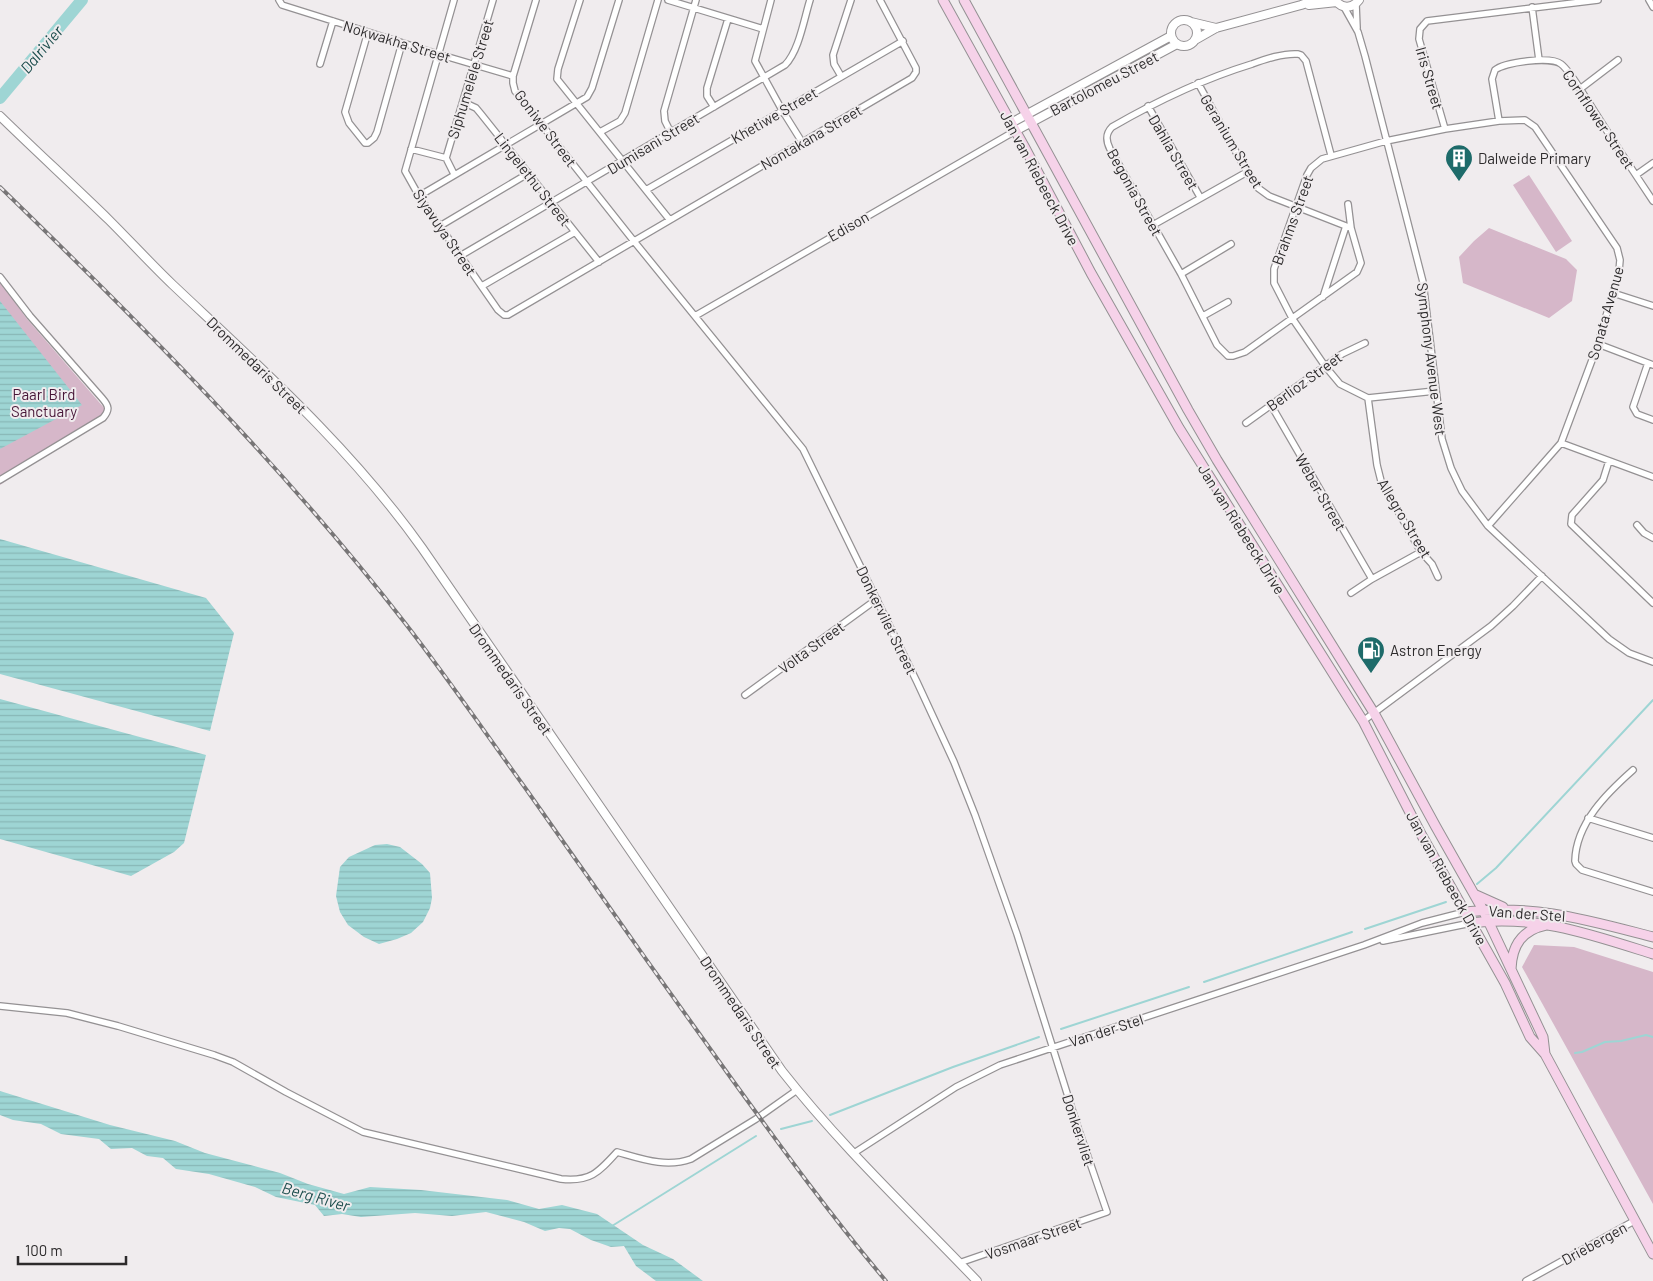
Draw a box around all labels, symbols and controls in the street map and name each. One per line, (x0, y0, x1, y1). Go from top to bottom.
street label: Nokwakha Street (341, 16, 453, 66)
street label: Siphumelele Street (443, 17, 497, 141)
water label: Dalrivier (16, 20, 67, 77)
street label: Iris Street (1412, 45, 1448, 111)
street label: Bartolomeu Street (1047, 47, 1161, 119)
street label: Cornflower Street (1559, 66, 1639, 172)
street label: Khetiwe Street (728, 83, 820, 147)
street label: Goniwe Street (511, 86, 581, 170)
street label: Geranium Street (1197, 91, 1267, 191)
street label: Nontakana Street (757, 101, 865, 173)
street label: Dumisani Street (604, 108, 702, 178)
street label: Jan van Riebeeck Drive (997, 108, 1083, 248)
street label: Dahlia Street (1145, 111, 1203, 193)
street label: Lingelethu Street (491, 129, 575, 229)
building icon: Dalweide Primary (1444, 143, 1474, 182)
street label: Begonia Street (1104, 145, 1166, 239)
place label: Dalweide Primary (1478, 149, 1591, 167)
street label: Brahms Street (1267, 173, 1317, 267)
street label: Siyavuya Street (409, 185, 481, 279)
street label: Edison (824, 207, 872, 245)
street label: Sonata Avenue (1583, 264, 1627, 362)
street label: Symphony Avenue West (1414, 281, 1450, 437)
street label: Drommedaris Street (203, 313, 311, 417)
street label: Berlioz Street (1263, 348, 1345, 414)
park label: Paarl Bird Sanctuary (11, 385, 77, 420)
street label: Weber Street (1292, 450, 1350, 534)
street label: Jan van Riebeeck Drive (1195, 461, 1289, 597)
street label: Allegro Street (1374, 475, 1436, 561)
street label: Donkervilet Street (853, 563, 921, 677)
street label: Volta Street (775, 617, 847, 677)
street label: Drommedaris Street (466, 620, 556, 738)
fuel station icon: Astron Energy (1356, 635, 1386, 674)
place label: Astron Energy (1390, 641, 1482, 659)
street label: Jan van Riebeeck Drive (1403, 808, 1491, 948)
street label: Van der Stel (1488, 901, 1566, 925)
street label: Drommedaris Street (697, 952, 785, 1072)
street label: Van der Stel (1067, 1010, 1145, 1050)
street label: Donkervliet (1059, 1092, 1099, 1168)
water label: Berg River (280, 1177, 353, 1215)
street label: Vosmaar Street (982, 1213, 1084, 1263)
street label: Driebergen (1558, 1218, 1630, 1268)
scale bar (18, 1234, 125, 1266)
text: 100 m (25, 1241, 63, 1259)

